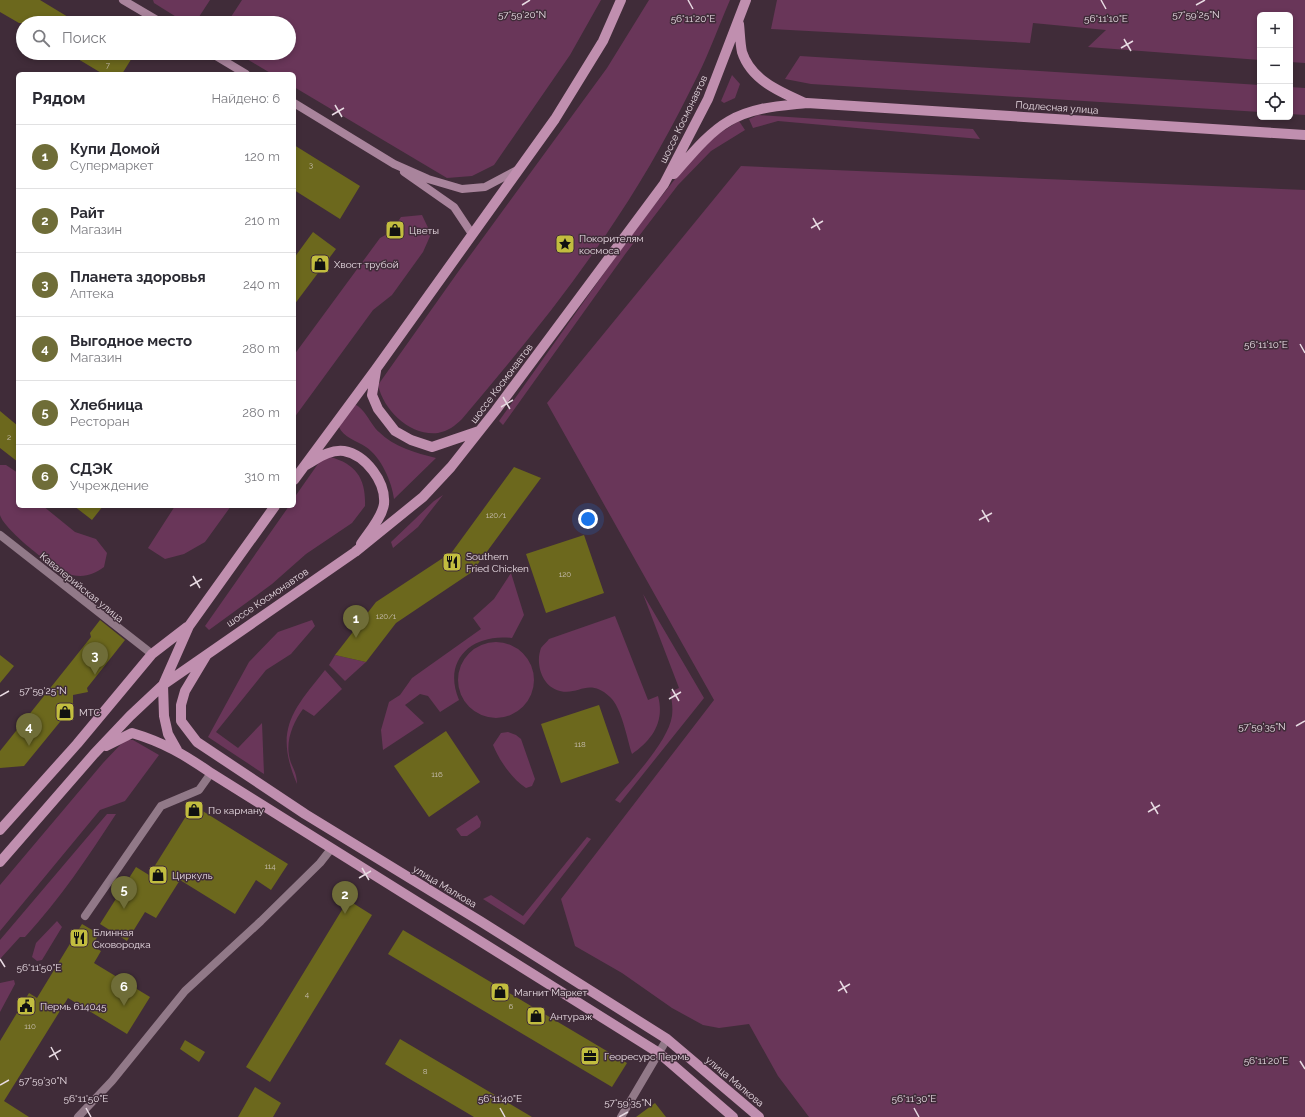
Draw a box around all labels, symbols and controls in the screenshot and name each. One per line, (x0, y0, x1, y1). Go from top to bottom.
text: 57°59'20"N (498, 9, 546, 20)
text: 57°59'25"N (1172, 9, 1220, 20)
map controls (1257, 12, 1293, 120)
button: + (1257, 12, 1293, 48)
text: 56°11'20"E (671, 13, 715, 24)
text: 56°11'10"E (1084, 13, 1128, 24)
search box (16, 16, 296, 60)
icon: search (30, 27, 52, 49)
text: Поиск (62, 29, 107, 47)
button: − (1257, 48, 1293, 84)
house number: 7 (106, 60, 111, 70)
street label: шоссе Космонавтов (657, 74, 710, 165)
button: locate (1257, 84, 1293, 120)
text: Рядом (32, 88, 85, 108)
text: Найдено: 6 (212, 91, 280, 106)
street label: Подлесная улица (1015, 99, 1099, 116)
text: Купи Домой (70, 140, 160, 158)
text: 1 (42, 149, 48, 164)
text: 120 m (244, 149, 280, 164)
text: Супермаркет (70, 158, 153, 173)
house number: 3 (309, 160, 313, 170)
text: Райт (70, 204, 105, 222)
text: 2 (41, 213, 49, 228)
text: 210 m (244, 213, 280, 228)
shop icon: Цветы (384, 219, 406, 241)
text: Магазин (70, 222, 122, 237)
place label: Цветы (409, 225, 439, 236)
place icon: Покорителям космоса (554, 233, 576, 255)
place label: Покорителям космоса (579, 233, 644, 256)
shop icon: Хвост трубой (309, 253, 331, 275)
place label: Хвост трубой (334, 259, 399, 270)
text: Планета здоровья (70, 268, 206, 286)
text: 3 (41, 277, 49, 292)
text: 240 m (243, 277, 280, 292)
text: Аптека (70, 286, 114, 301)
text: Выгодное место (70, 332, 192, 350)
text: 56°11'10"E (1244, 339, 1288, 350)
text: 4 (41, 341, 49, 356)
text: 280 m (242, 341, 280, 356)
street label: шоссе Космонавтов (468, 342, 535, 425)
text: Магазин (70, 350, 122, 365)
text: Хлeбница (70, 396, 143, 414)
text: 5 (41, 405, 49, 420)
text: 280 m (242, 405, 280, 420)
text: Ресторан (70, 414, 129, 429)
house number: 2 (7, 432, 11, 442)
text: СДЭК (70, 460, 113, 478)
text: 6 (41, 469, 49, 484)
text: 310 m (244, 469, 280, 484)
text: Учреждение (70, 478, 149, 493)
your location (578, 509, 598, 529)
house number: 120/1 (486, 510, 507, 520)
street label: Кавалерийская улица (38, 550, 126, 624)
restaurant icon: Southern Fried Chicken (441, 551, 463, 573)
place label: Southern Fried Chicken (466, 551, 529, 574)
street label: шоссе Космонавтов (224, 566, 310, 629)
house number: 120 (559, 569, 571, 579)
pin: 1 (343, 605, 369, 638)
house number: 120/1 (376, 611, 397, 621)
pin: 3 (82, 642, 108, 675)
text: 57°59'25"N (19, 685, 67, 696)
shop icon: МТС (54, 701, 76, 723)
place label: МТС (79, 707, 101, 718)
pin: 4 (16, 713, 42, 746)
text: 57°59'35"N (1238, 721, 1286, 732)
house number: 118 (574, 739, 586, 749)
house number: 116 (431, 769, 443, 779)
shop icon: По карману (183, 799, 205, 821)
place label: По карману (208, 805, 265, 816)
house number: 114 (264, 861, 276, 871)
street label: улица Малкова (411, 863, 479, 910)
shop icon: Циркуль (147, 864, 169, 886)
place label: Циркуль (172, 870, 213, 881)
pin: 5 (111, 876, 137, 909)
pin: 2 (332, 881, 358, 914)
restaurant icon: Блинная Сковородка (68, 927, 90, 949)
place label: Блинная Сковородка (93, 927, 151, 950)
text: 56°11'50"E (17, 962, 61, 973)
pin: 6 (111, 973, 137, 1006)
shop icon: Магнит Маркет (489, 981, 511, 1003)
place label: Магнит Маркет (514, 987, 587, 998)
house number: 4 (305, 989, 310, 999)
public building icon: Пермь 614045 (15, 995, 37, 1017)
place label: Пермь 614045 (40, 1001, 107, 1012)
house number: 6 (509, 1001, 514, 1011)
shop icon: Антураж (525, 1005, 547, 1027)
place label: Антураж (550, 1011, 592, 1022)
house number: 110 (24, 1021, 36, 1031)
office icon: Георесурс Пермь (579, 1045, 601, 1067)
place label: Георесурс Пермь (604, 1051, 689, 1062)
street label: улица Малкова (703, 1054, 766, 1109)
text: 56°11'20"E (1244, 1055, 1288, 1066)
house number: 8 (423, 1066, 428, 1076)
text: 57°59'30"N (19, 1075, 67, 1086)
text: 56°11'50"E (64, 1093, 108, 1104)
text: 56°11'40"E (478, 1093, 522, 1104)
text: 56°11'30"E (892, 1093, 936, 1104)
text: 57°59'35"N (604, 1097, 652, 1108)

